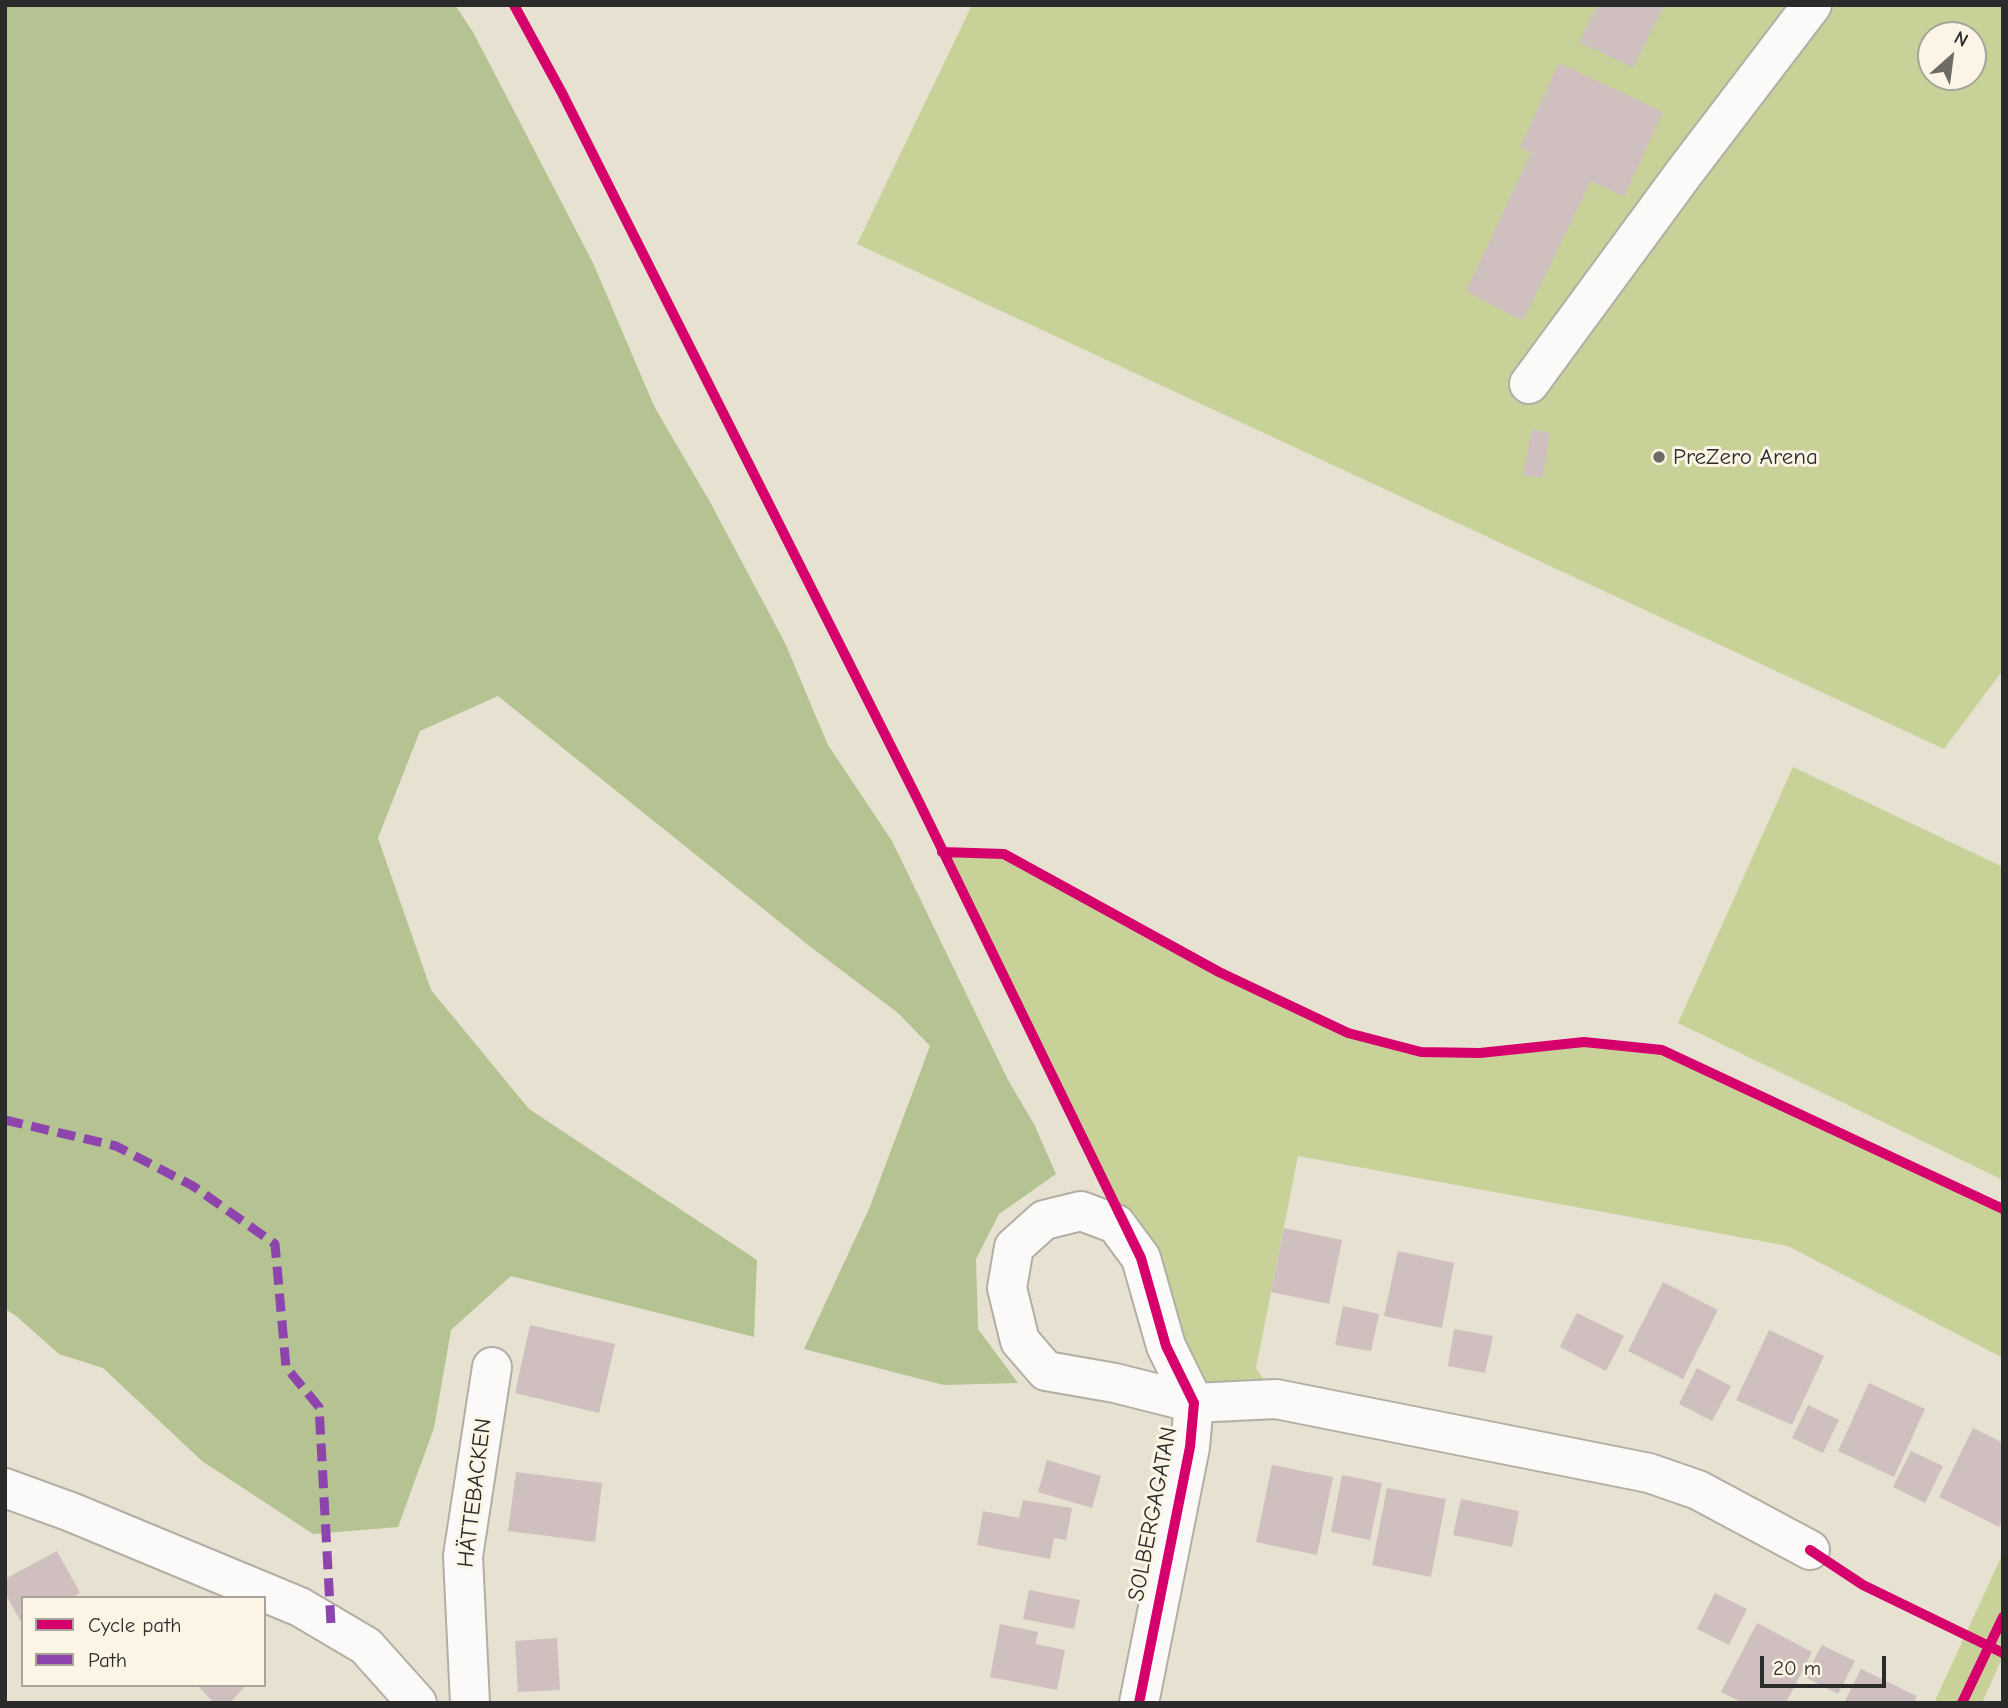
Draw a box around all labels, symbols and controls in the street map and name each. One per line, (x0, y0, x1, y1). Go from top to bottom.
north arrow (1917, 21, 1987, 91)
text: N (1950, 27, 1972, 52)
place label: PreZero Arena (1673, 443, 1818, 471)
marker: PreZero Arena (1651, 449, 1667, 465)
street label: HÄTTEBACKEN (452, 1417, 498, 1569)
street label: SOLBERGAGATAN (1123, 1424, 1183, 1604)
legend (21, 1596, 266, 1687)
text: Cycle path (88, 1613, 181, 1637)
scale bar (1763, 1642, 1889, 1686)
text: Path (88, 1648, 127, 1672)
text: 20 m (1773, 1656, 1821, 1680)

